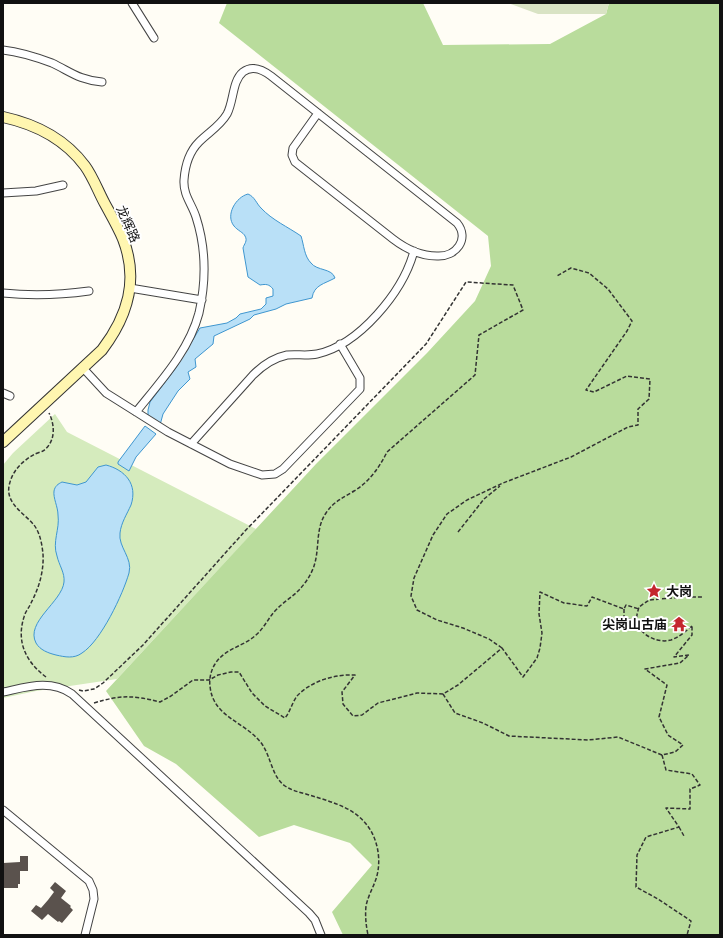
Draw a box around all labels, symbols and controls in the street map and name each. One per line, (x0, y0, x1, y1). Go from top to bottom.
street label: 龙辉路 (113, 203, 143, 245)
place icon: 大岗 (645, 582, 663, 600)
place label: 大岗 (666, 584, 692, 599)
temple icon: 尖岗山古庙 (670, 615, 688, 633)
place label: 尖岗山古庙 (602, 617, 667, 632)

